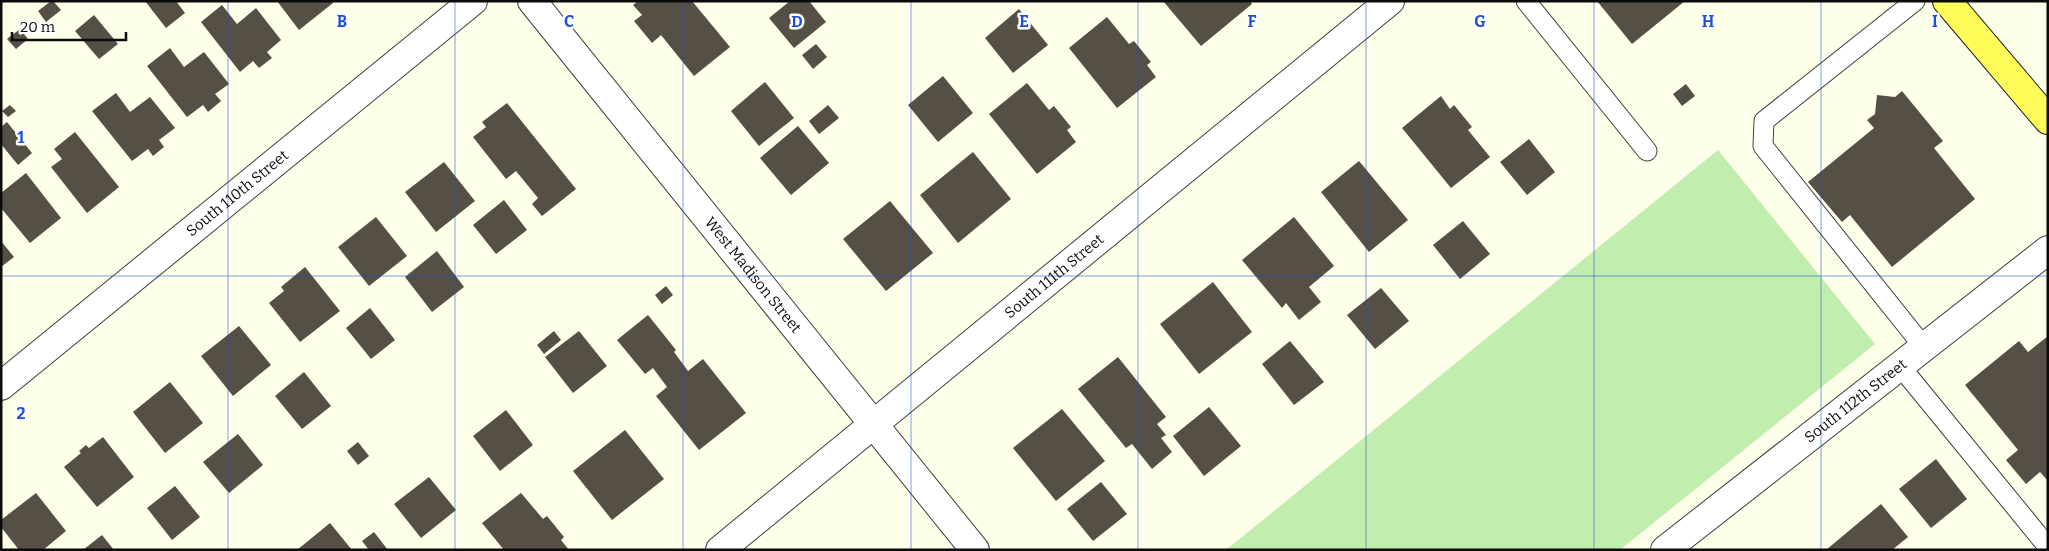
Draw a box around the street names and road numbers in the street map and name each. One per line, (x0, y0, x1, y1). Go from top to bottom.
street label: South 110th Street (183, 146, 292, 240)
street label: West Madison Street (701, 213, 805, 337)
street label: South 111th Street (1001, 230, 1108, 322)
street label: South 112th Street (1801, 355, 1911, 446)

